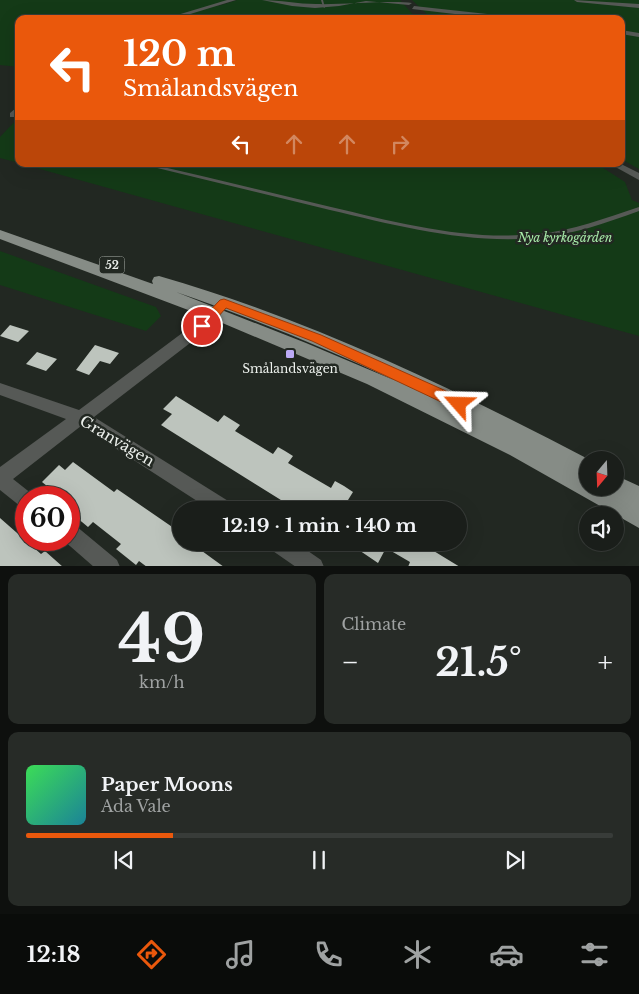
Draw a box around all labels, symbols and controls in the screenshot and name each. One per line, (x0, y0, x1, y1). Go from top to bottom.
text: 120 m (123, 32, 236, 75)
icon: left (40, 35, 105, 100)
text: Smålandsvägen (123, 75, 298, 102)
icon: left (227, 130, 255, 158)
icon: ahead (280, 130, 308, 158)
icon: ahead (333, 130, 361, 158)
icon: right (386, 130, 414, 158)
park label: Nya kyrkogården (517, 230, 613, 245)
road number: 52 (100, 256, 124, 274)
pin (181, 305, 223, 347)
icon: arrive (188, 312, 216, 340)
marker: Smålandsvägen (284, 348, 296, 360)
place label: Smålandsvägen (242, 361, 338, 376)
position arrow (432, 377, 484, 429)
street label: Granvägen (76, 411, 158, 470)
north arrow (579, 451, 624, 496)
map controls (579, 451, 624, 551)
speed limit sign: 60 (15, 486, 80, 551)
button: sound (579, 506, 624, 551)
text: 12:19 · 1 min · 140 m (222, 514, 417, 537)
text: 49 (118, 599, 205, 680)
text: Climate (342, 614, 406, 634)
text: 21.5° (435, 639, 522, 686)
text: − (342, 645, 359, 680)
text: + (598, 645, 613, 680)
text: km/h (139, 672, 184, 692)
text: Paper Moons (101, 773, 233, 796)
text: Ada Vale (101, 796, 171, 816)
icon: previous (110, 846, 138, 874)
icon: pause (305, 846, 333, 874)
icon: next (501, 846, 529, 874)
icon: directions (134, 937, 169, 972)
icon: music (223, 937, 258, 972)
icon: phone (311, 937, 346, 972)
icon: climate (400, 937, 435, 972)
icon: car (489, 937, 524, 972)
icon: filters (577, 937, 612, 972)
text: 12:18 (27, 941, 81, 968)

